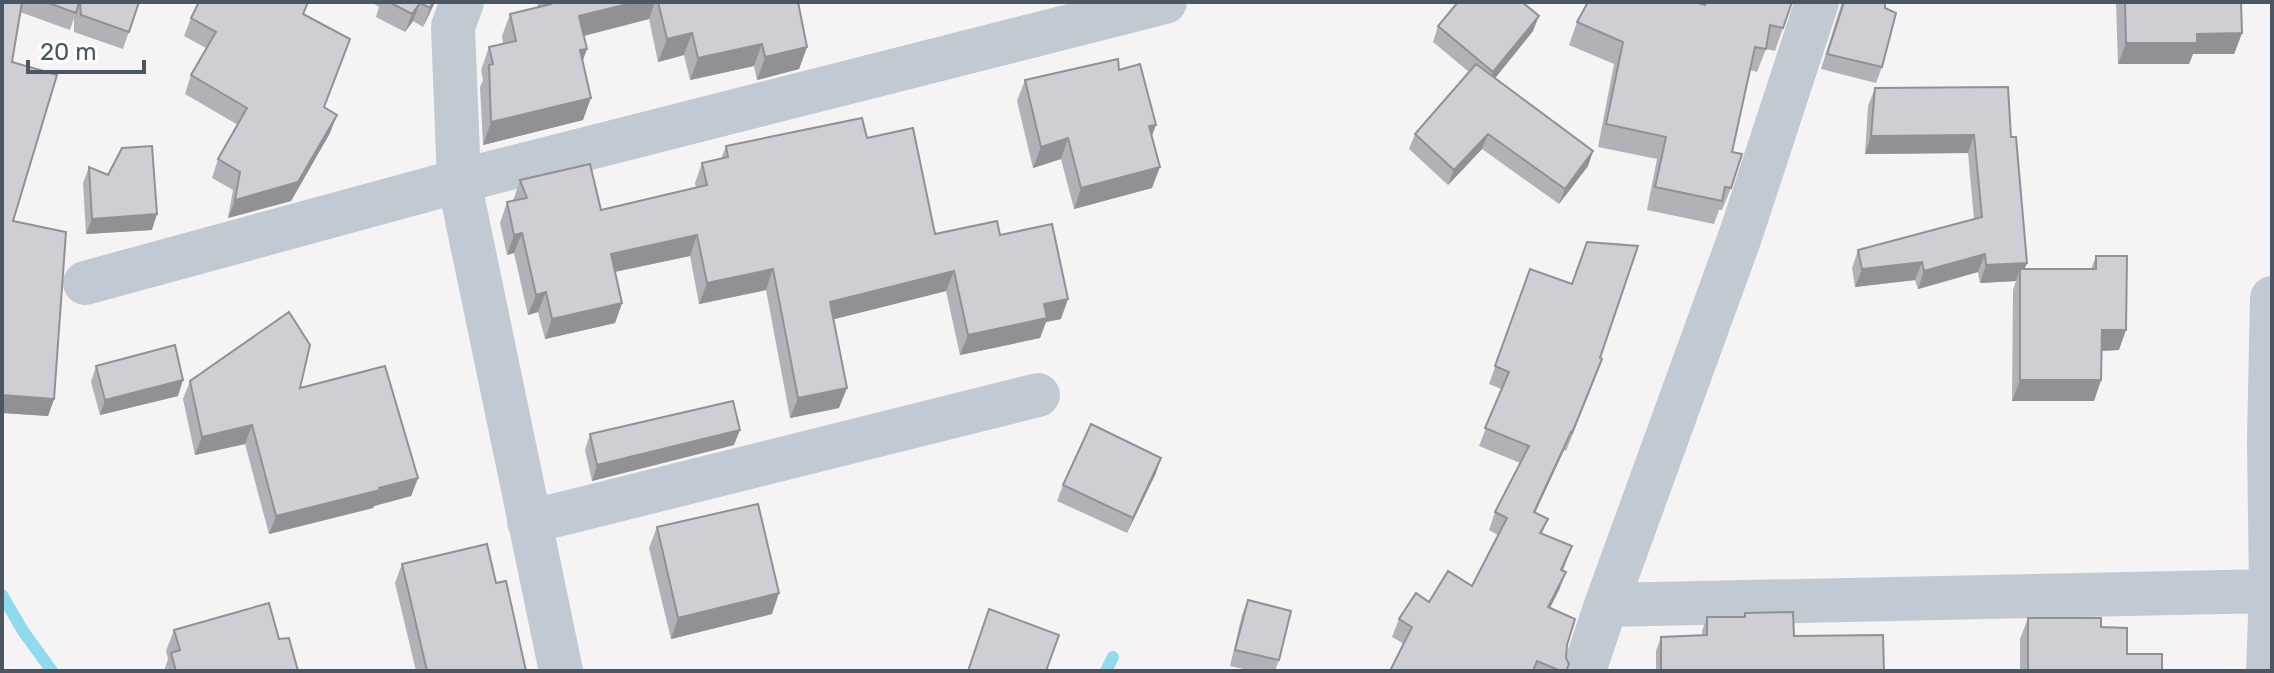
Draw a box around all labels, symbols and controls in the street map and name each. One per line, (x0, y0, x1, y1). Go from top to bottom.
scale bar (28, 24, 144, 74)
text: 20 m (40, 38, 97, 66)

